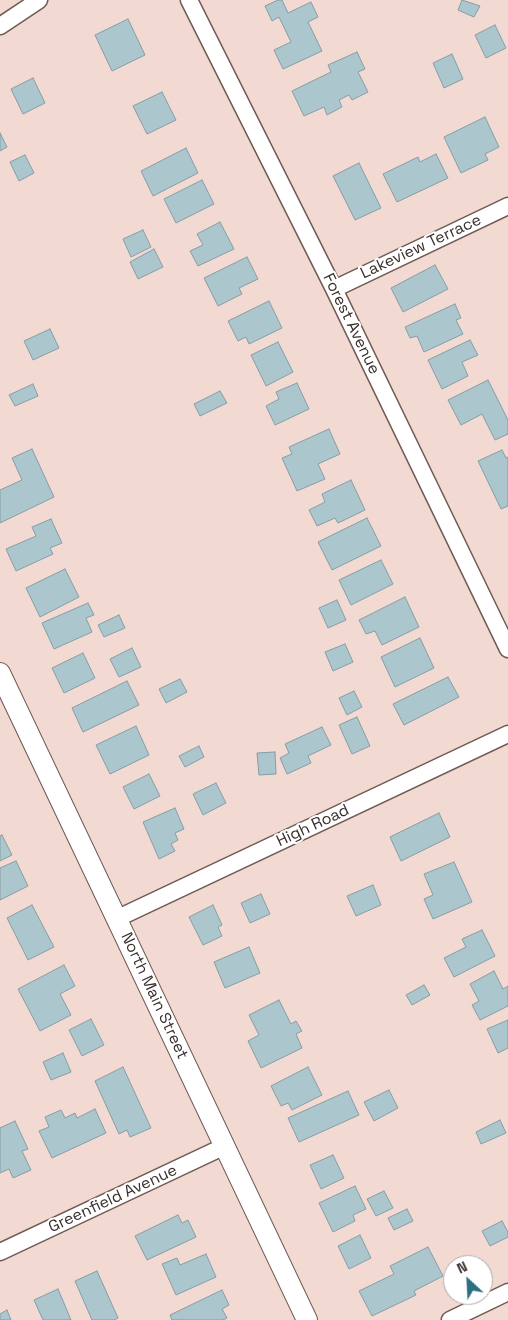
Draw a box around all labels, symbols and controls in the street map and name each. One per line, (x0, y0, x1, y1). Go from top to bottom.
street label: Lakeview Terrace (358, 211, 484, 283)
street label: Forest Avenue (318, 270, 384, 378)
street label: High Road (274, 801, 352, 851)
street label: North Main Street (116, 930, 192, 1062)
street label: Greenfield Avenue (46, 1161, 180, 1237)
north arrow (443, 1255, 493, 1305)
text: N (454, 1257, 470, 1277)

